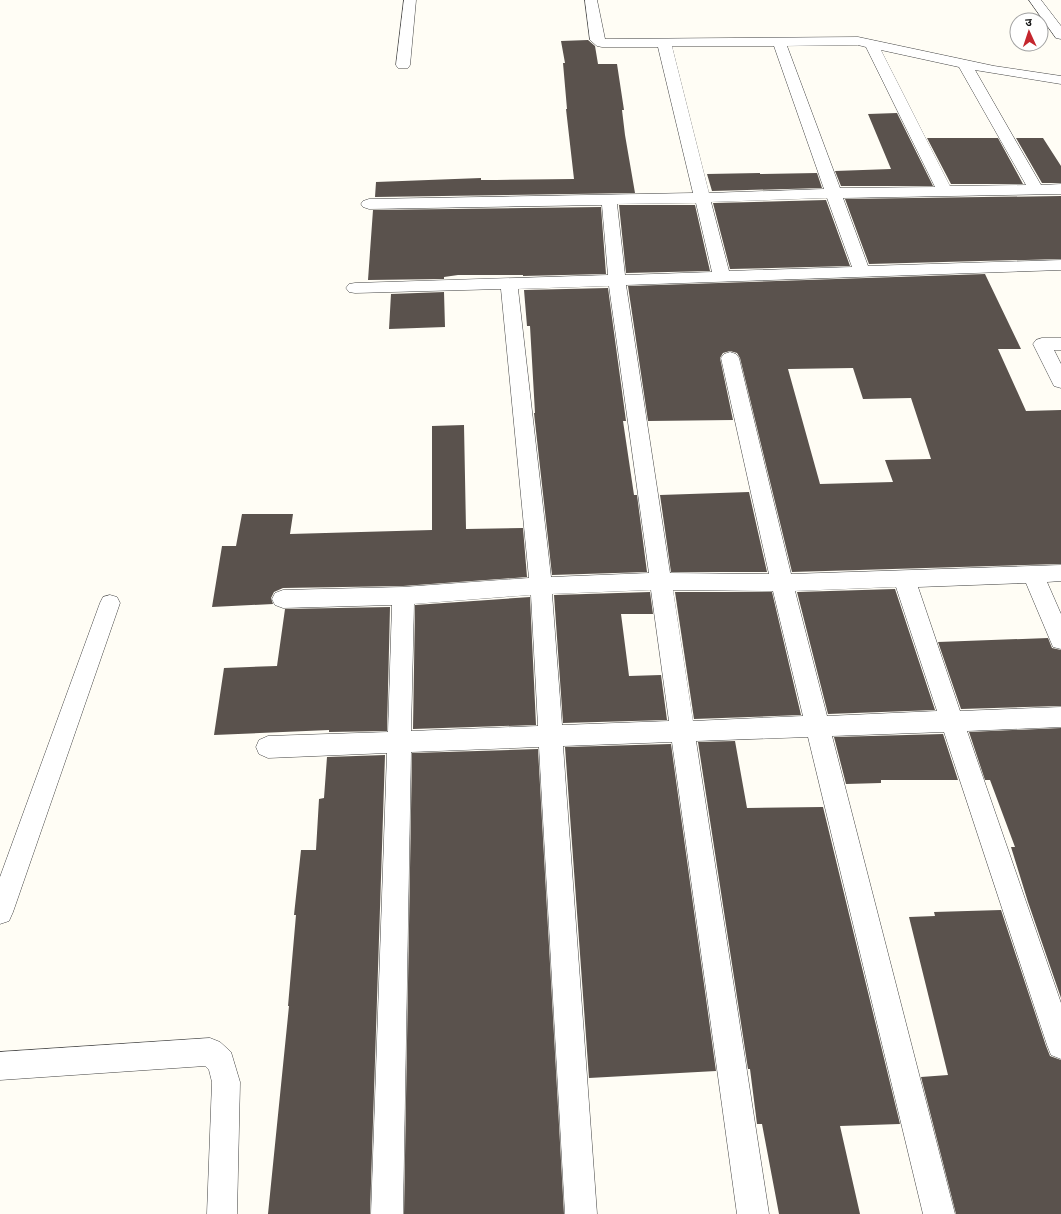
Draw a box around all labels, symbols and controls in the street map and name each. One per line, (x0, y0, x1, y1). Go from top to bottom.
north arrow (1009, 12, 1049, 52)
text: उ (1025, 14, 1033, 31)

